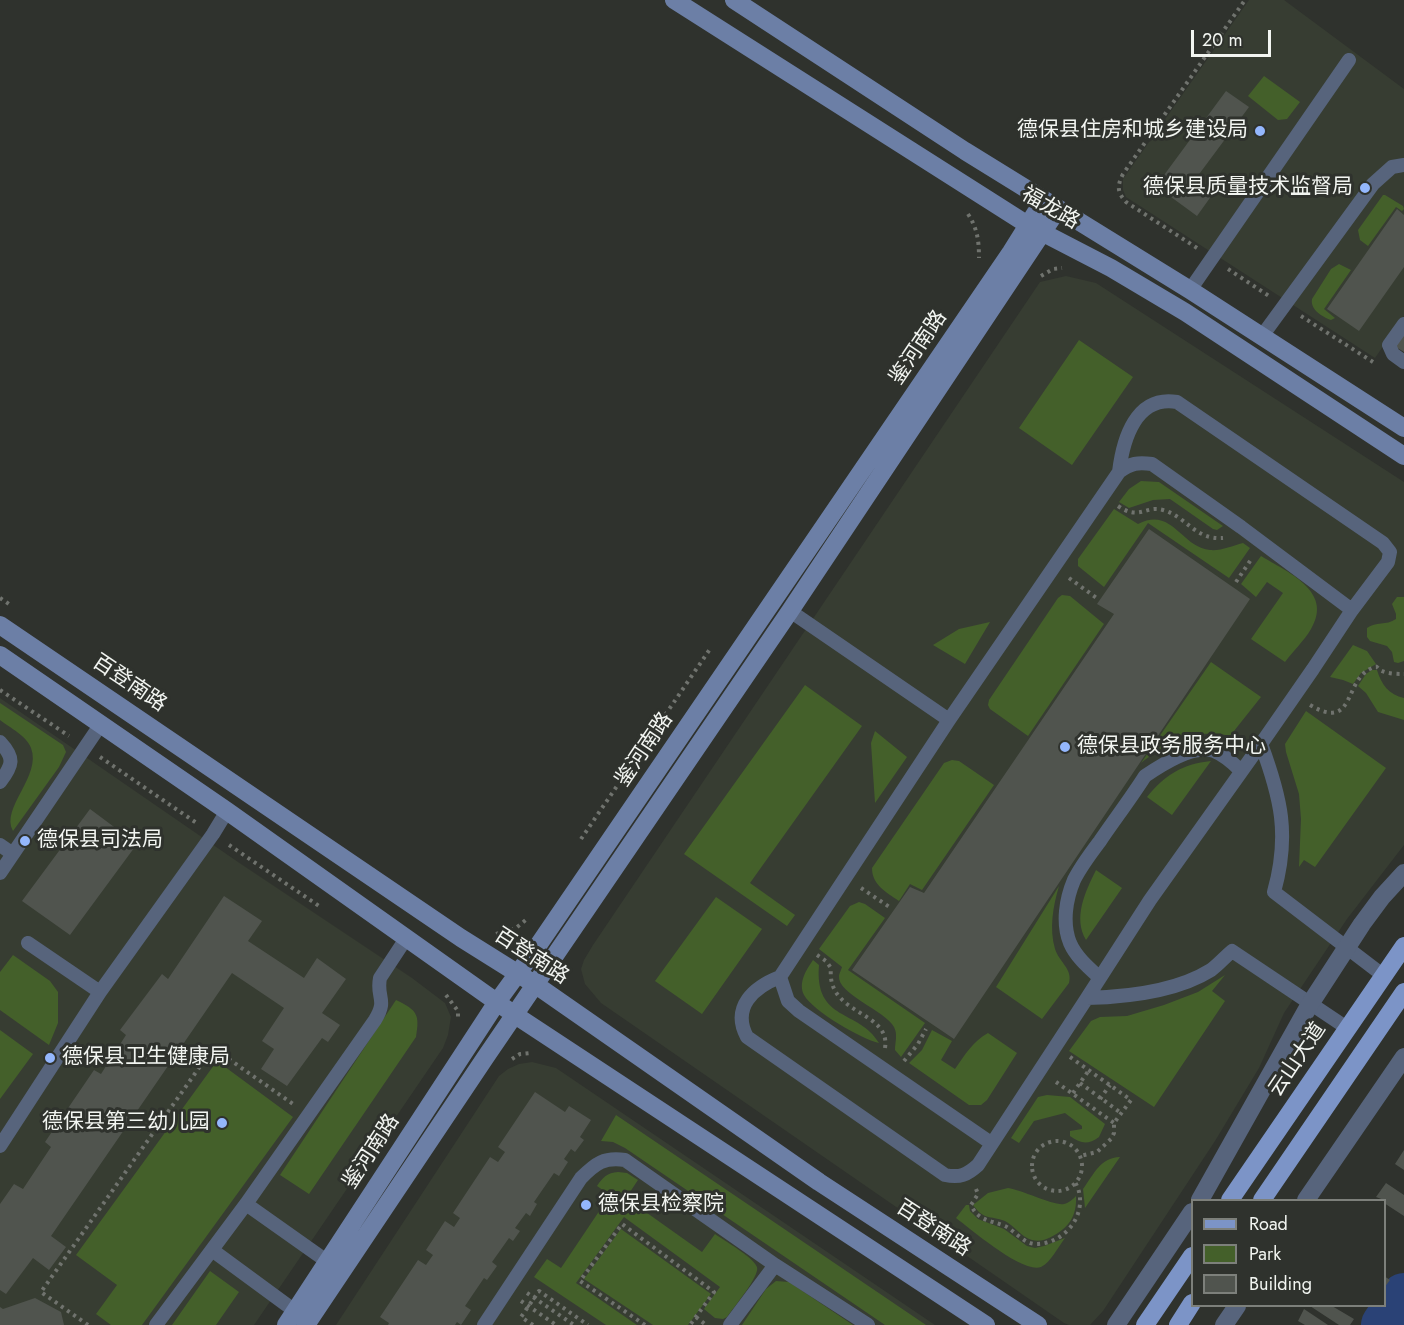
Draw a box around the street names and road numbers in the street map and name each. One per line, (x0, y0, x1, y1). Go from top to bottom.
street label: 福龙路 (1016, 182, 1084, 236)
street label: 鉴河南路 (885, 306, 953, 390)
street label: 百登南路 (87, 650, 171, 718)
street label: 鉴河南路 (611, 708, 679, 792)
street label: 百登南路 (489, 924, 573, 990)
street label: 云山大道 (1264, 1018, 1332, 1102)
street label: 鉴河南路 (339, 1110, 405, 1194)
street label: 百登南路 (891, 1196, 975, 1262)

